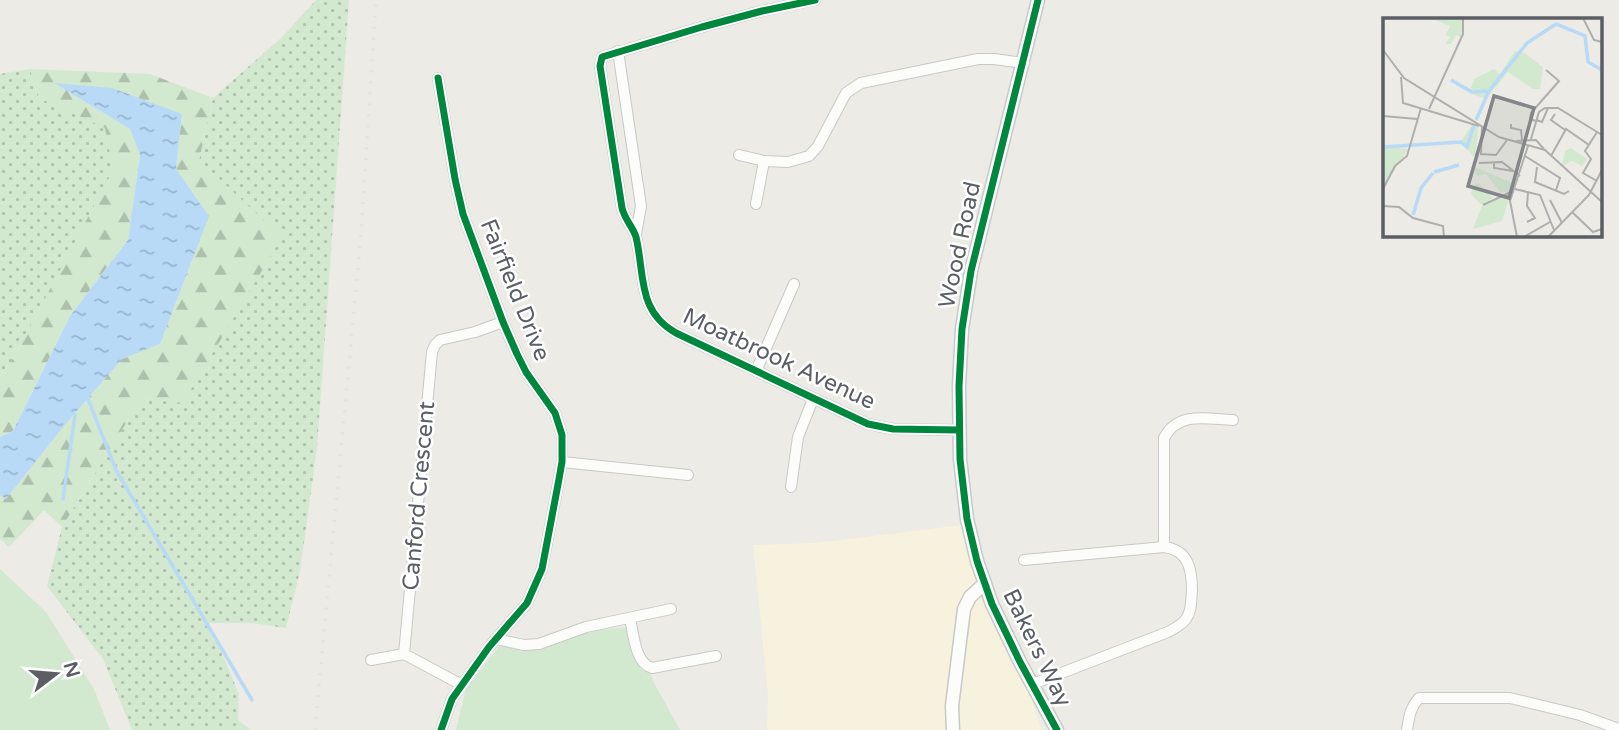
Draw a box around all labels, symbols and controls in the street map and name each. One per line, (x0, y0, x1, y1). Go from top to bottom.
inset map (1383, 18, 1602, 236)
street label: Wood Road (933, 179, 987, 311)
street label: Fairfield Drive (474, 215, 556, 365)
street label: Moatbrook Avenue (678, 302, 880, 416)
street label: Canford Crescent (397, 400, 441, 592)
street label: Bakers Way (996, 585, 1078, 711)
north arrow (21, 639, 91, 709)
text: N (59, 659, 84, 680)

